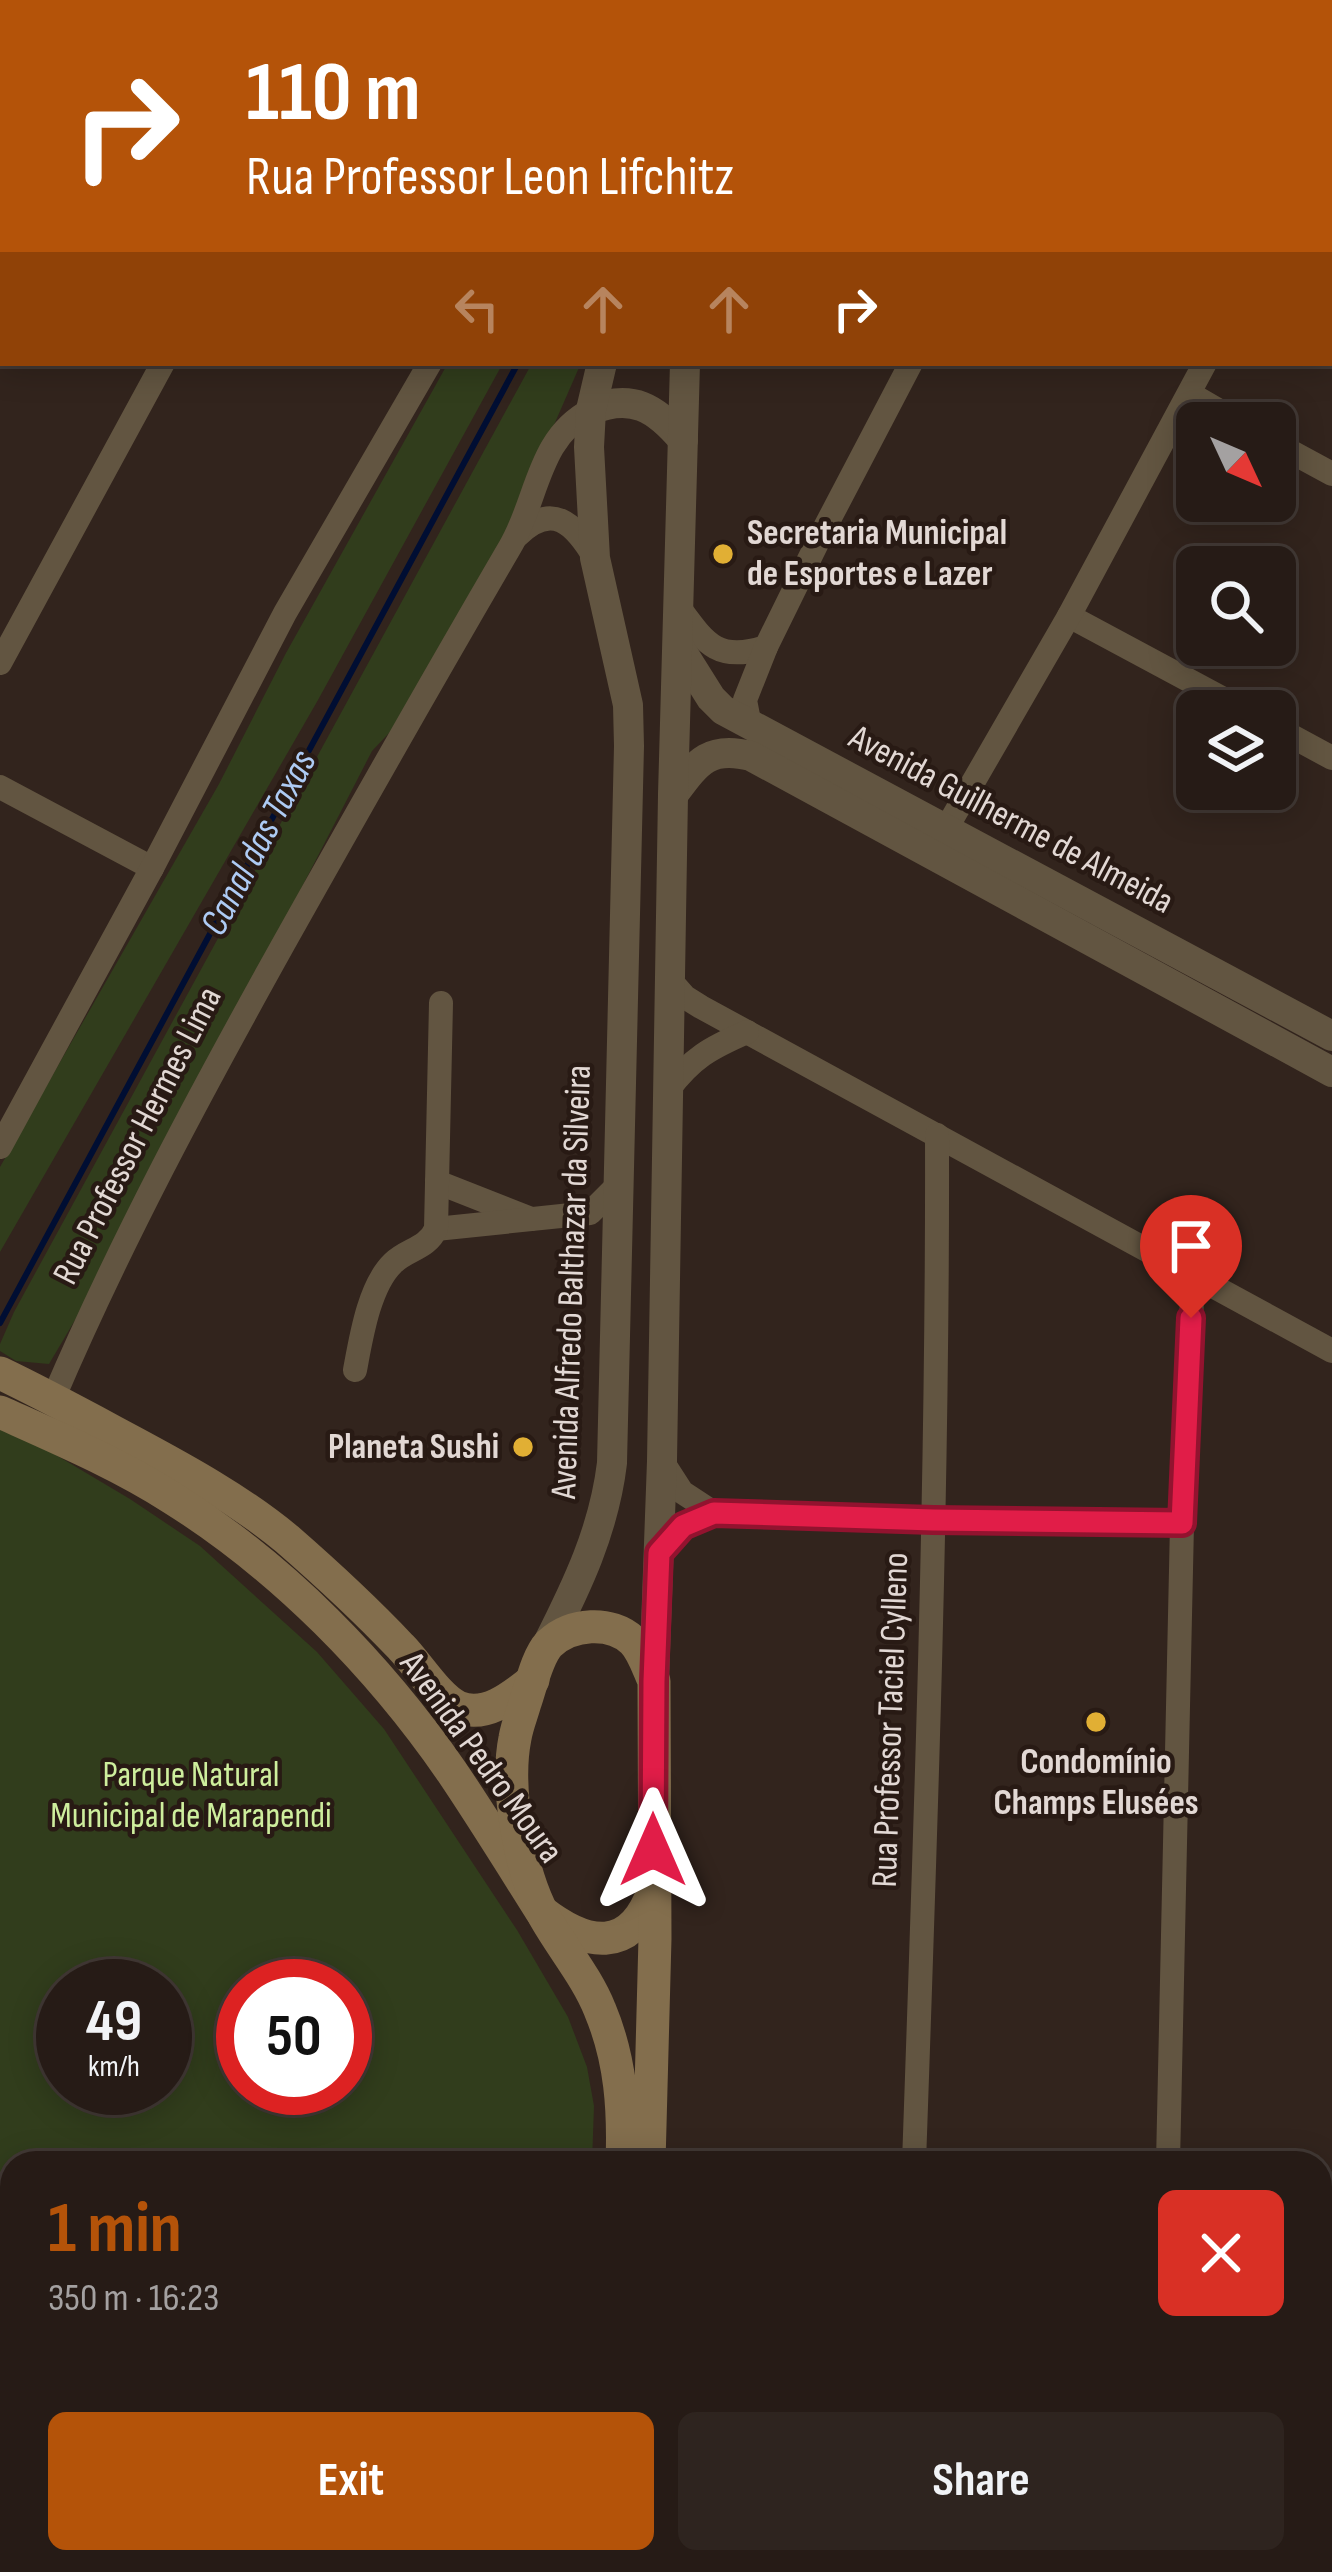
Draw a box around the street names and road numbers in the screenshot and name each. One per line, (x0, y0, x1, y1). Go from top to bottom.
street label: Avenida Guilherme de Almeida (841, 716, 1180, 924)
street label: Rua Professor Hermes Lima (44, 980, 232, 1292)
street label: Avenida Alfredo Balthazar da Silveira (543, 1064, 601, 1501)
street label: Rua Professor Taciel Cylleno (864, 1552, 918, 1888)
street label: Avenida Pedro Moura (390, 1643, 572, 1872)

